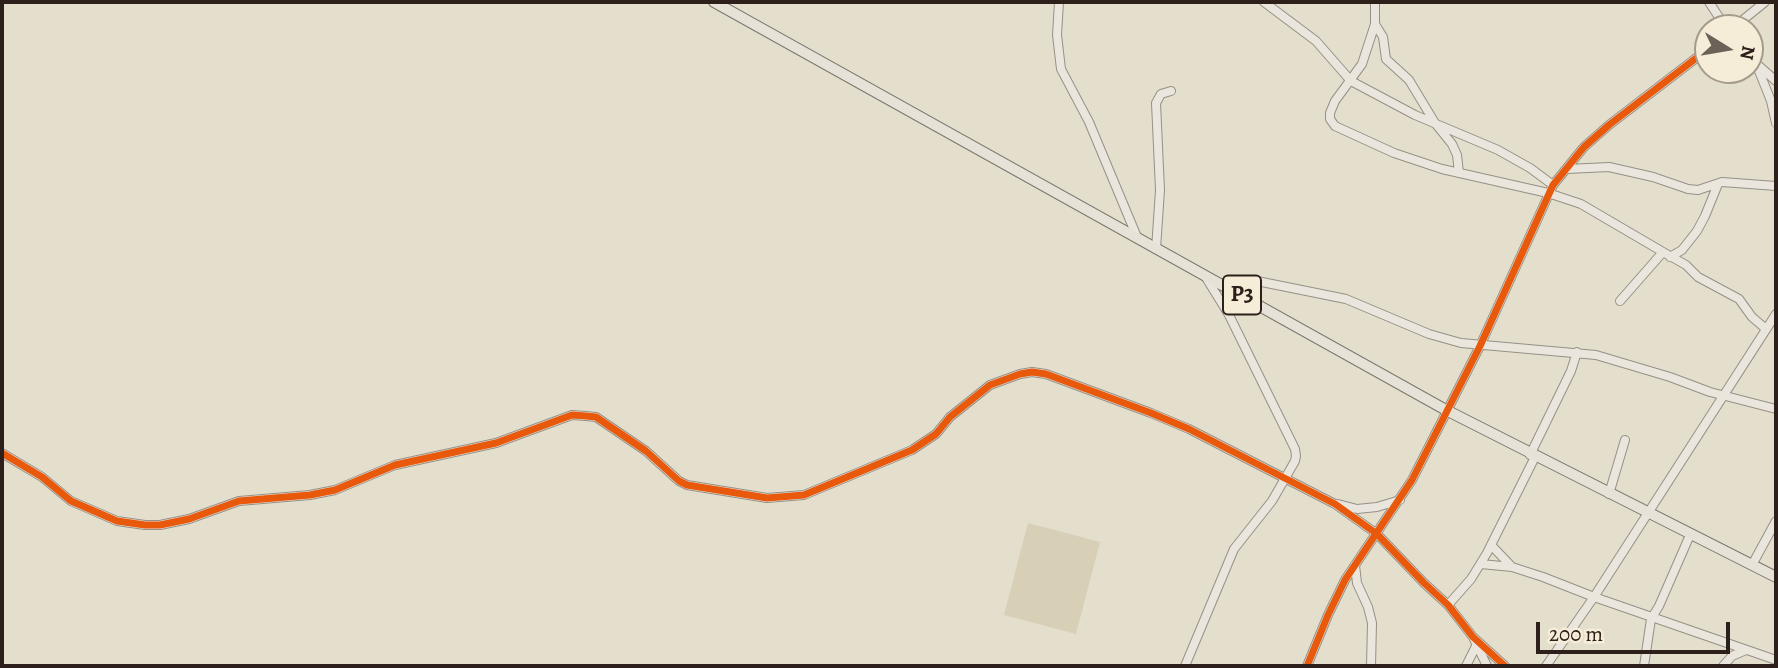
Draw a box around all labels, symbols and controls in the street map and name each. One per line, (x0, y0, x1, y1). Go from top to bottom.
north arrow (1694, 14, 1764, 84)
text: N (1734, 43, 1762, 62)
road number: P3 (1223, 276, 1261, 314)
scale bar (1540, 608, 1734, 652)
text: 200 m (1549, 620, 1603, 648)

